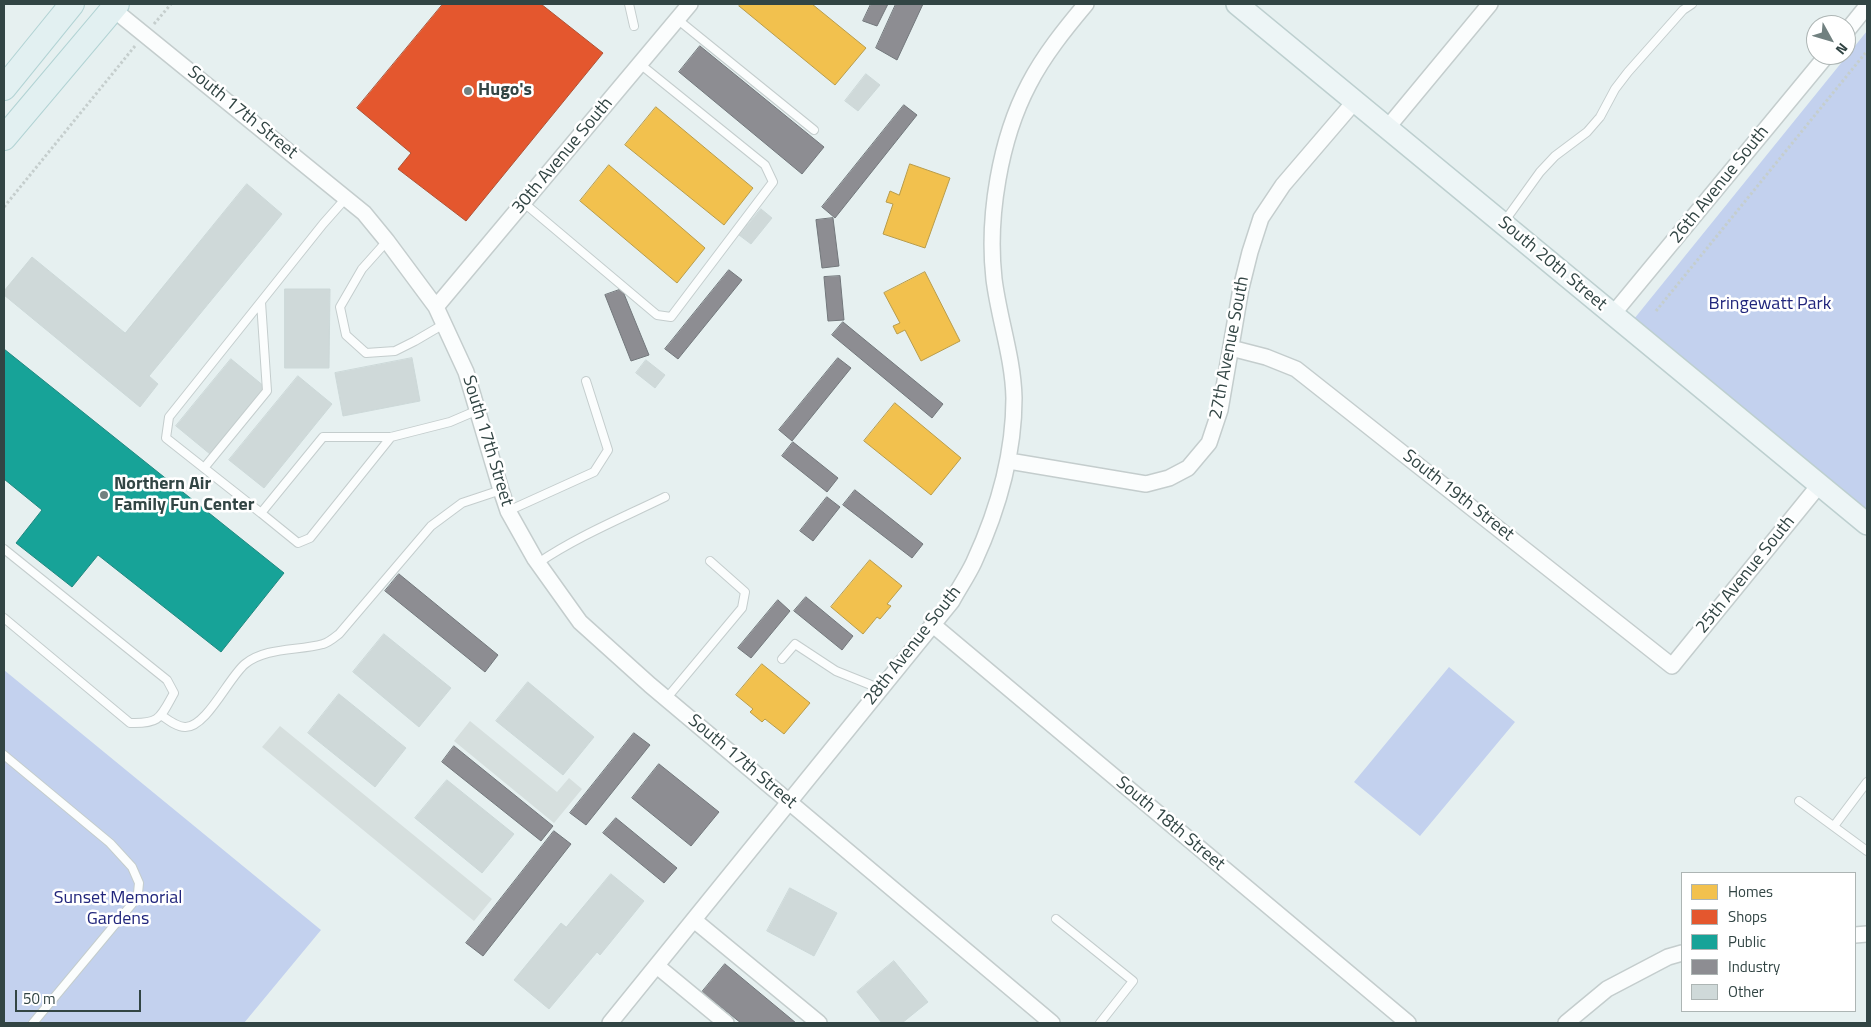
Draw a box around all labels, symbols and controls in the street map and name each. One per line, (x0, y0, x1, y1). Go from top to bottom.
north arrow (1806, 15, 1856, 65)
text: N (1831, 39, 1853, 59)
street label: South 17th Street (183, 62, 301, 164)
place label: Hugo's (478, 80, 532, 102)
marker: Hugo's (462, 85, 474, 97)
street label: 30th Avenue South (508, 93, 618, 219)
street label: 26th Avenue South (1666, 122, 1774, 248)
street label: South 20th Street (1493, 212, 1611, 316)
street label: 27th Avenue South (1206, 275, 1254, 421)
park label: Bringewatt Park (1709, 294, 1831, 316)
street label: South 17th Street (457, 373, 517, 509)
street label: South 19th Street (1398, 446, 1518, 546)
place label: Northern Air Family Fun Center (114, 474, 254, 516)
marker: Northern Air Family Fun Center (98, 489, 110, 501)
street label: 25th Avenue South (1692, 512, 1800, 638)
street label: 28th Avenue South (860, 582, 966, 710)
street label: South 17th Street (683, 710, 801, 814)
street label: South 18th Street (1111, 772, 1229, 876)
legend (1681, 872, 1856, 1012)
text: Homes (1728, 880, 1773, 903)
park label: Sunset Memorial Gardens (54, 888, 182, 931)
text: Shops (1728, 905, 1767, 928)
text: Public (1728, 930, 1766, 953)
text: Industry (1728, 955, 1780, 978)
scale bar (18, 980, 144, 1012)
text: Other (1728, 980, 1764, 1003)
text: 50 m (23, 987, 56, 1010)

